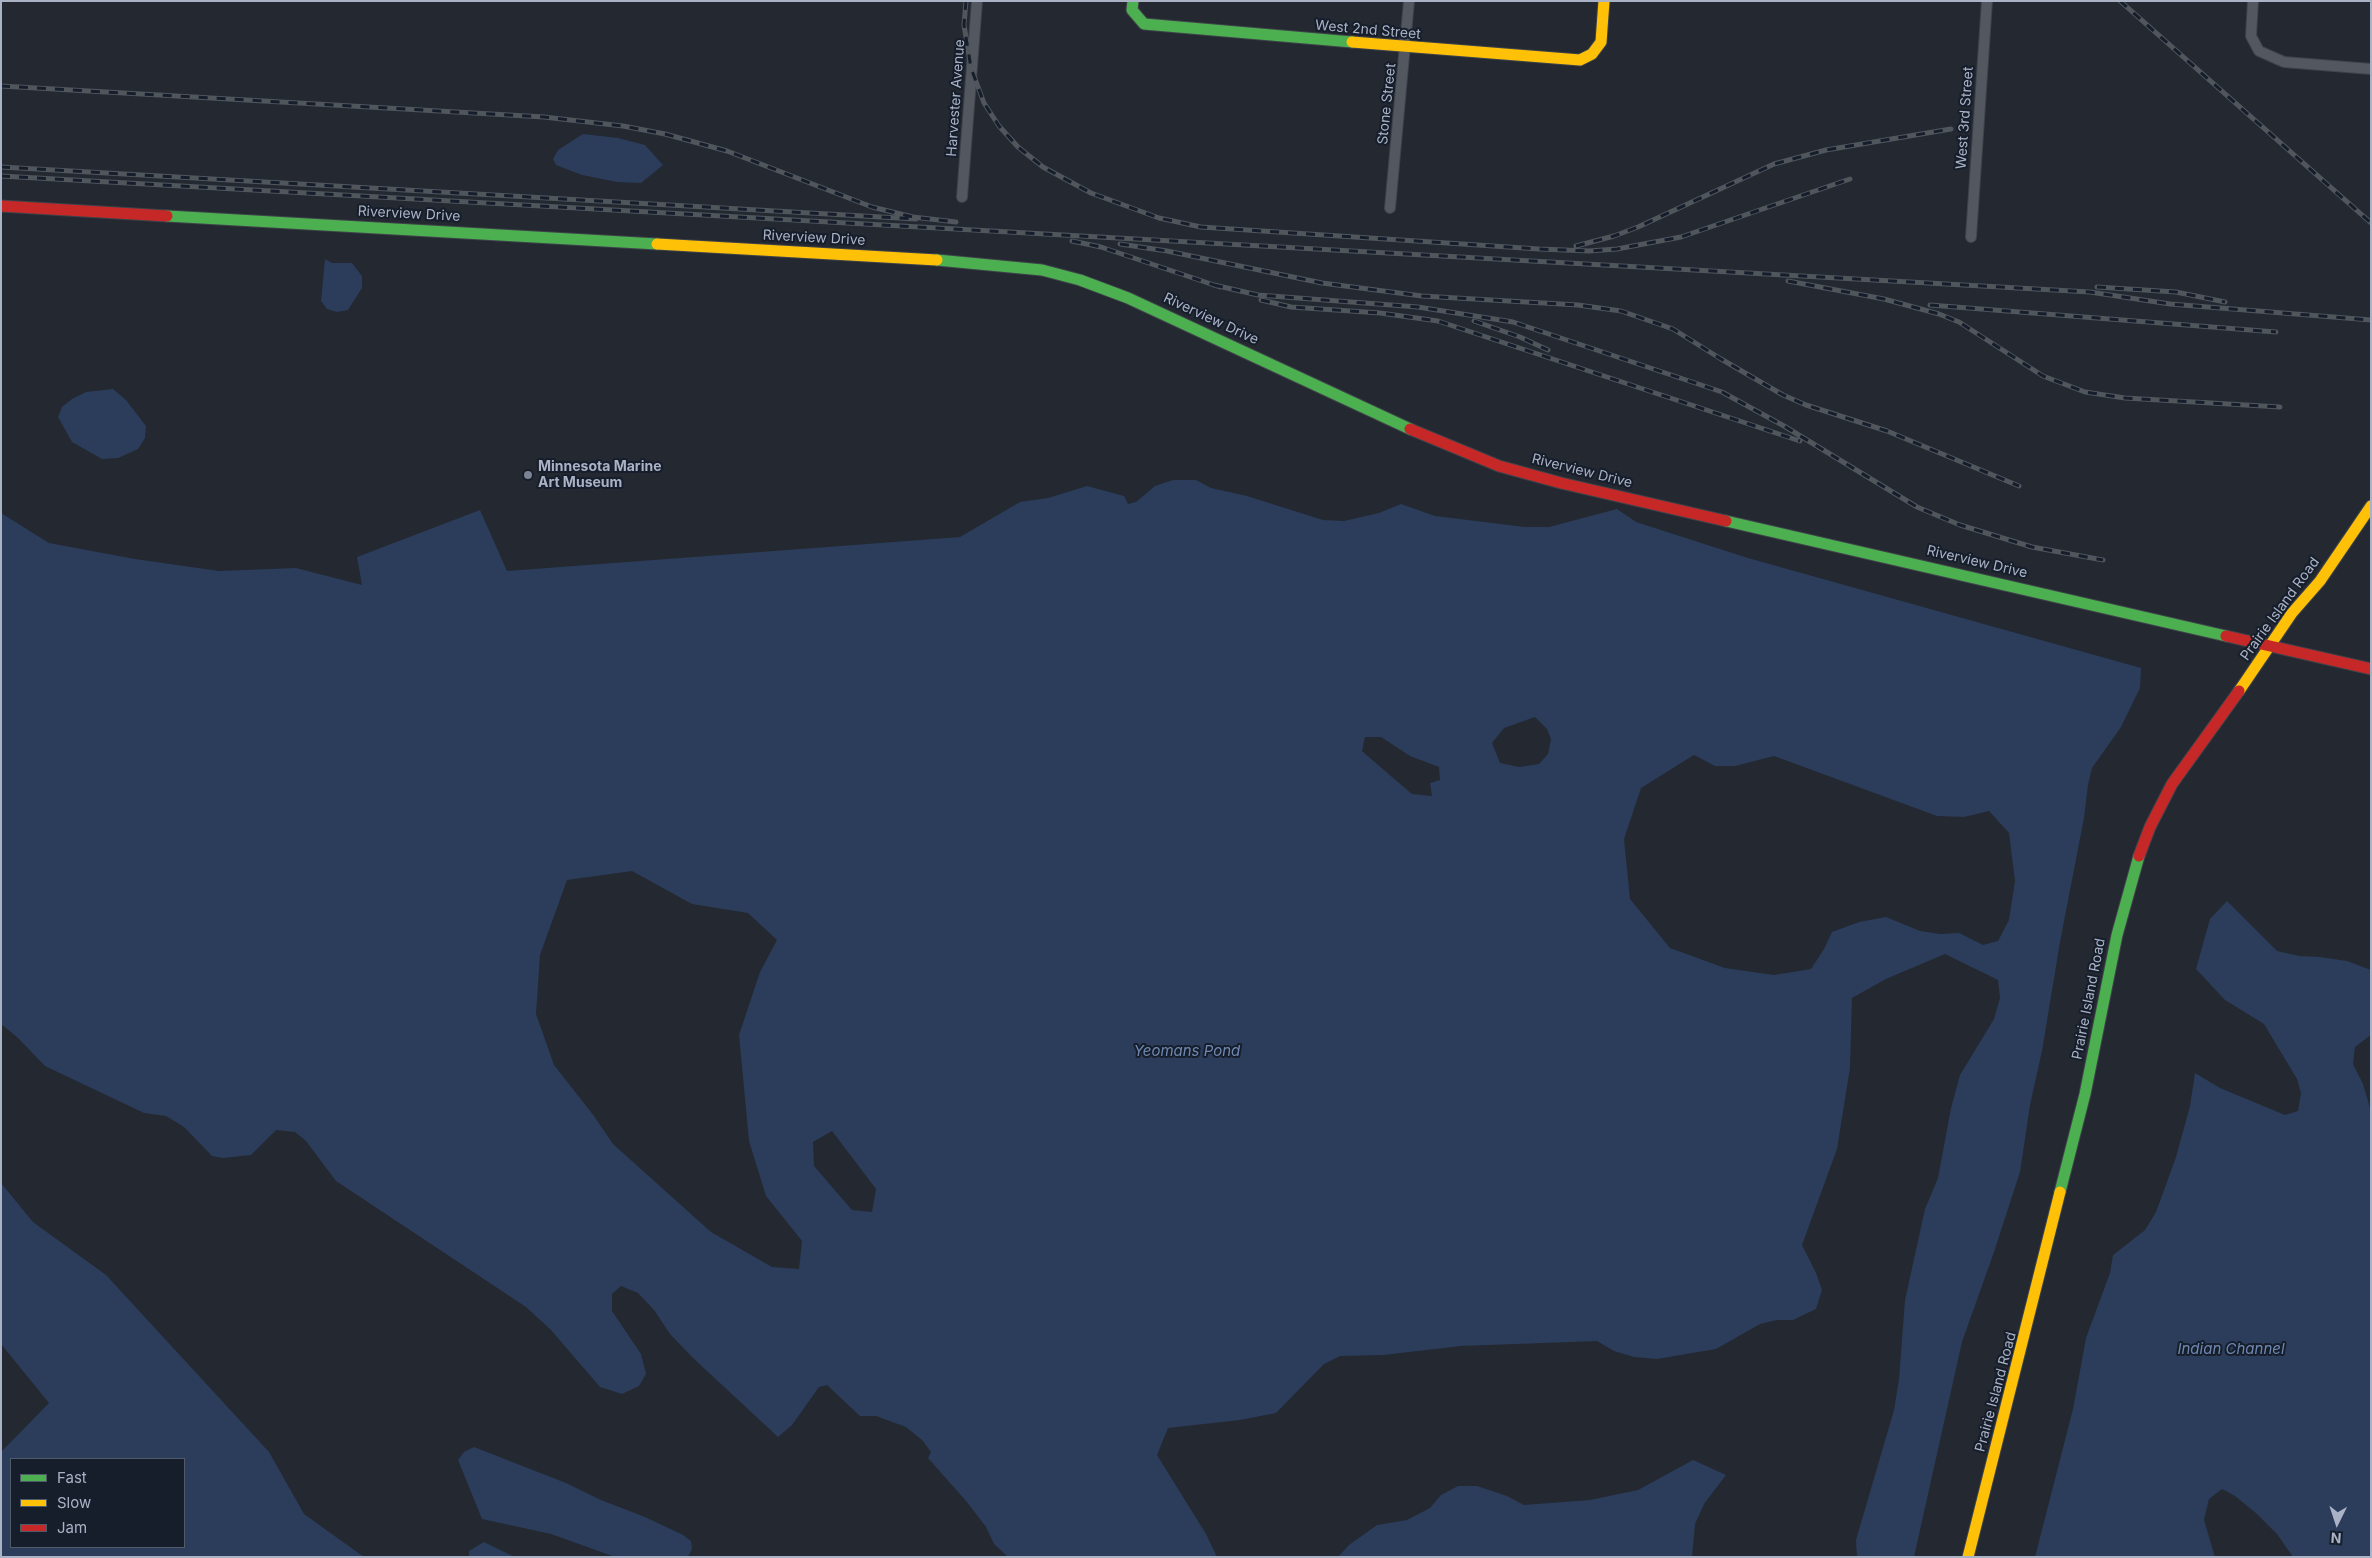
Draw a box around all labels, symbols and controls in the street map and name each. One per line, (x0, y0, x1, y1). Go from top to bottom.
street label: West 2nd Street (1314, 17, 1422, 43)
street label: Harvester Avenue (944, 39, 968, 157)
street label: Stone Street (1374, 62, 1400, 146)
street label: West 3rd Street (1953, 66, 1977, 170)
street label: Riverview Drive (357, 203, 461, 225)
street label: Riverview Drive (762, 227, 866, 249)
street label: Riverview Drive (1161, 290, 1261, 348)
street label: Riverview Drive (1530, 450, 1634, 492)
place label: Minnesota Marine Art Museum (538, 459, 661, 492)
marker: Minnesota Marine Art Museum (522, 469, 534, 481)
street label: Riverview Drive (1925, 542, 2029, 582)
street label: Prairie Island Road (2237, 554, 2323, 664)
street label: Prairie Island Road (2069, 937, 2109, 1061)
water label: Yeomans Pond (1134, 1042, 1240, 1060)
street label: Prairie Island Road (1972, 1330, 2020, 1454)
water label: Indian Channel (2177, 1340, 2285, 1358)
legend (10, 1458, 185, 1548)
text: Fast (57, 1468, 87, 1487)
text: Slow (57, 1493, 91, 1512)
north arrow (2312, 1498, 2362, 1548)
text: Jam (57, 1518, 87, 1537)
text: N (2330, 1530, 2342, 1547)

